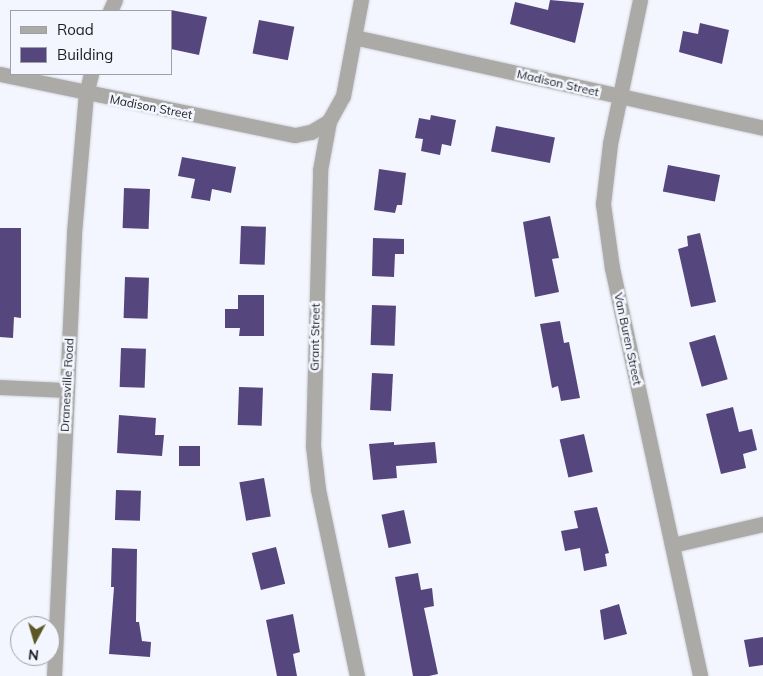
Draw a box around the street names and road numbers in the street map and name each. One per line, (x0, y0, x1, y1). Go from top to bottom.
street label: Madison Street (516, 67, 600, 99)
street label: Madison Street (109, 92, 193, 122)
street label: Van Buren Street (611, 291, 645, 387)
street label: Grant Street (307, 303, 323, 371)
street label: Dranesville Road (57, 338, 77, 432)

